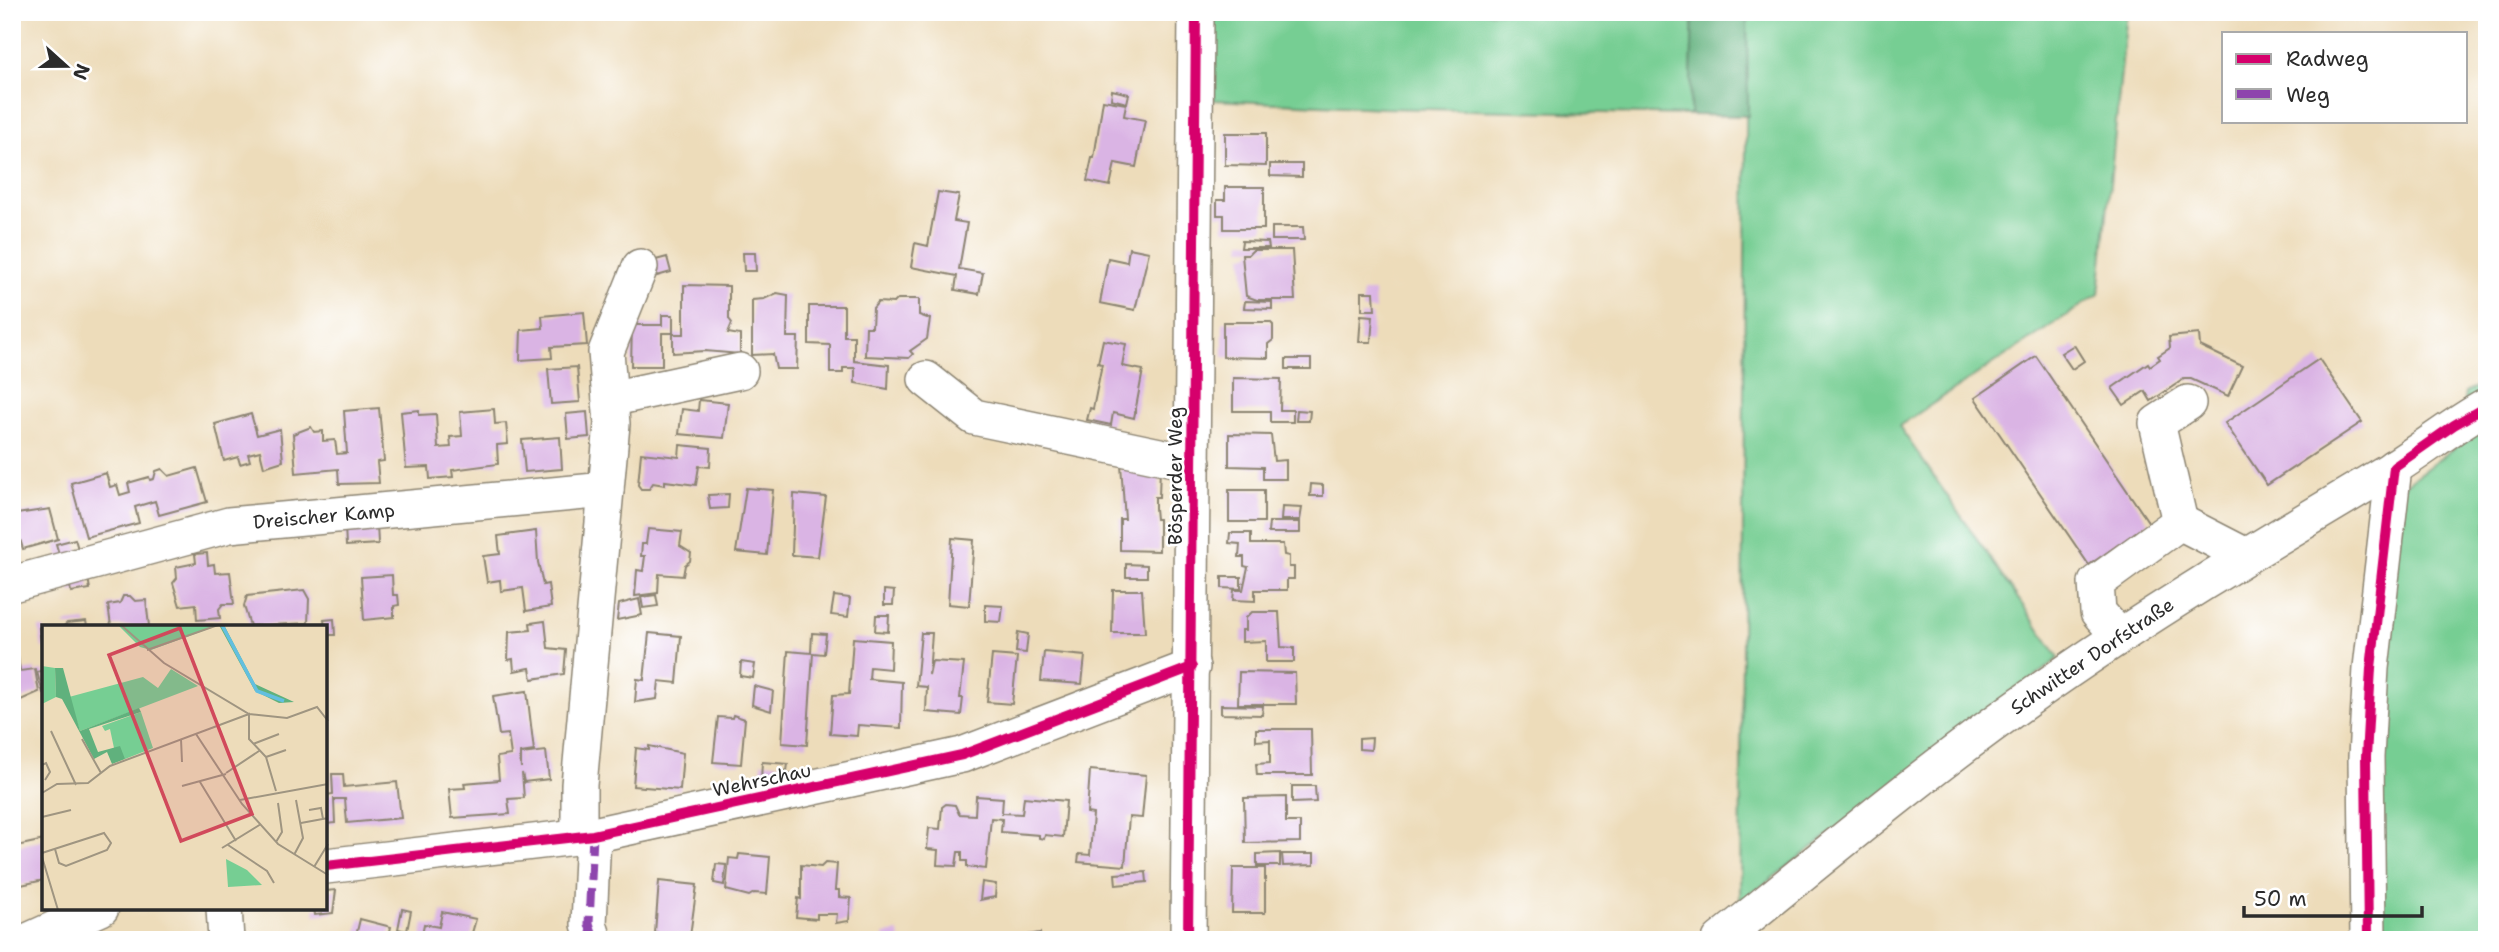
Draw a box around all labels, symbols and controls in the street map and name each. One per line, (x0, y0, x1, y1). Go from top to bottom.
north arrow (32, 32, 102, 102)
legend (2222, 32, 2468, 122)
text: Radweg (2286, 45, 2369, 73)
text: N (67, 60, 96, 83)
text: Weg (2286, 81, 2330, 109)
street label: Bösperder Weg (1163, 407, 1188, 545)
street label: Dreischer Kamp (252, 497, 396, 535)
street label: Schwitter Dorfstraße (2005, 592, 2179, 720)
inset map (42, 625, 327, 910)
street label: Wehrschau (710, 757, 814, 803)
scale bar (2244, 875, 2422, 919)
text: 50 m (2254, 885, 2307, 913)

